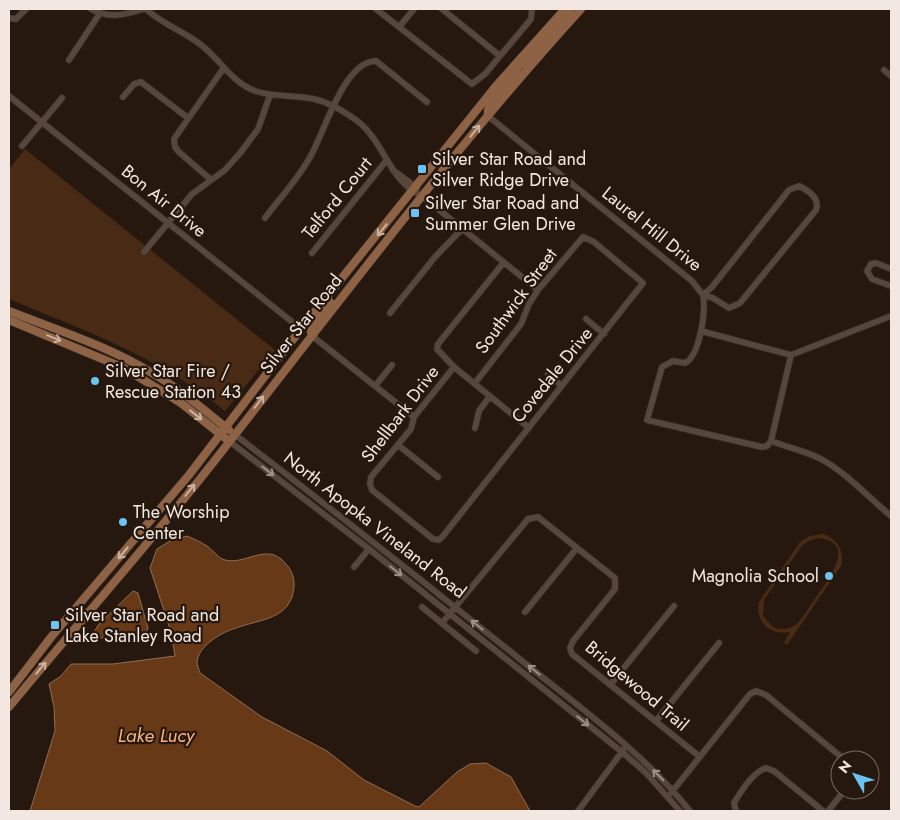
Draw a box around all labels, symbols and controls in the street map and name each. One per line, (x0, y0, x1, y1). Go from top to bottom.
one-way arrow (470, 125, 481, 138)
place label: Silver Star Road and Silver Ridge Drive (432, 146, 586, 193)
street label: Telford Court (296, 151, 379, 245)
street label: Bon Air Drive (116, 159, 212, 243)
marker: Silver Star Road and Silver Ridge Drive (416, 163, 428, 175)
street label: Laurel Hill Drive (596, 180, 708, 278)
place label: Silver Star Road and Summer Glen Drive (425, 190, 579, 237)
marker: Silver Star Road and Summer Glen Drive (409, 207, 421, 219)
one-way arrow (376, 223, 387, 236)
street label: Southwick Street (469, 242, 564, 359)
street label: Silver Star Road (254, 269, 348, 379)
street label: Covedale Drive (505, 322, 599, 428)
one-way arrow (46, 334, 61, 343)
place label: Silver Star Fire / Rescue Station 43 (105, 358, 241, 405)
street label: Shellbark Drive (355, 360, 445, 468)
marker: Silver Star Fire / Rescue Station 43 (89, 375, 101, 387)
one-way arrow (253, 396, 264, 409)
one-way arrow (189, 409, 202, 420)
street label: North Apopka Vineland Road (278, 445, 472, 605)
one-way arrow (261, 465, 274, 476)
one-way arrow (185, 484, 196, 497)
place label: The Worship Center (133, 499, 230, 546)
marker: The Worship Center (117, 516, 129, 528)
one-way arrow (118, 546, 129, 559)
place label: Magnolia School (692, 563, 819, 589)
one-way arrow (389, 565, 402, 576)
marker: Magnolia School (823, 570, 835, 582)
place label: Silver Star Road and Lake Stanley Road (65, 602, 219, 649)
marker: Silver Star Road and Lake Stanley Road (49, 619, 61, 631)
one-way arrow (471, 619, 484, 630)
street label: Bridgewood Trail (580, 635, 694, 737)
one-way arrow (35, 662, 46, 675)
one-way arrow (527, 665, 540, 676)
one-way arrow (577, 715, 590, 726)
water label: Lake Lucy (118, 722, 196, 749)
north arrow (830, 750, 880, 800)
text: N (834, 756, 856, 777)
one-way arrow (652, 769, 664, 781)

